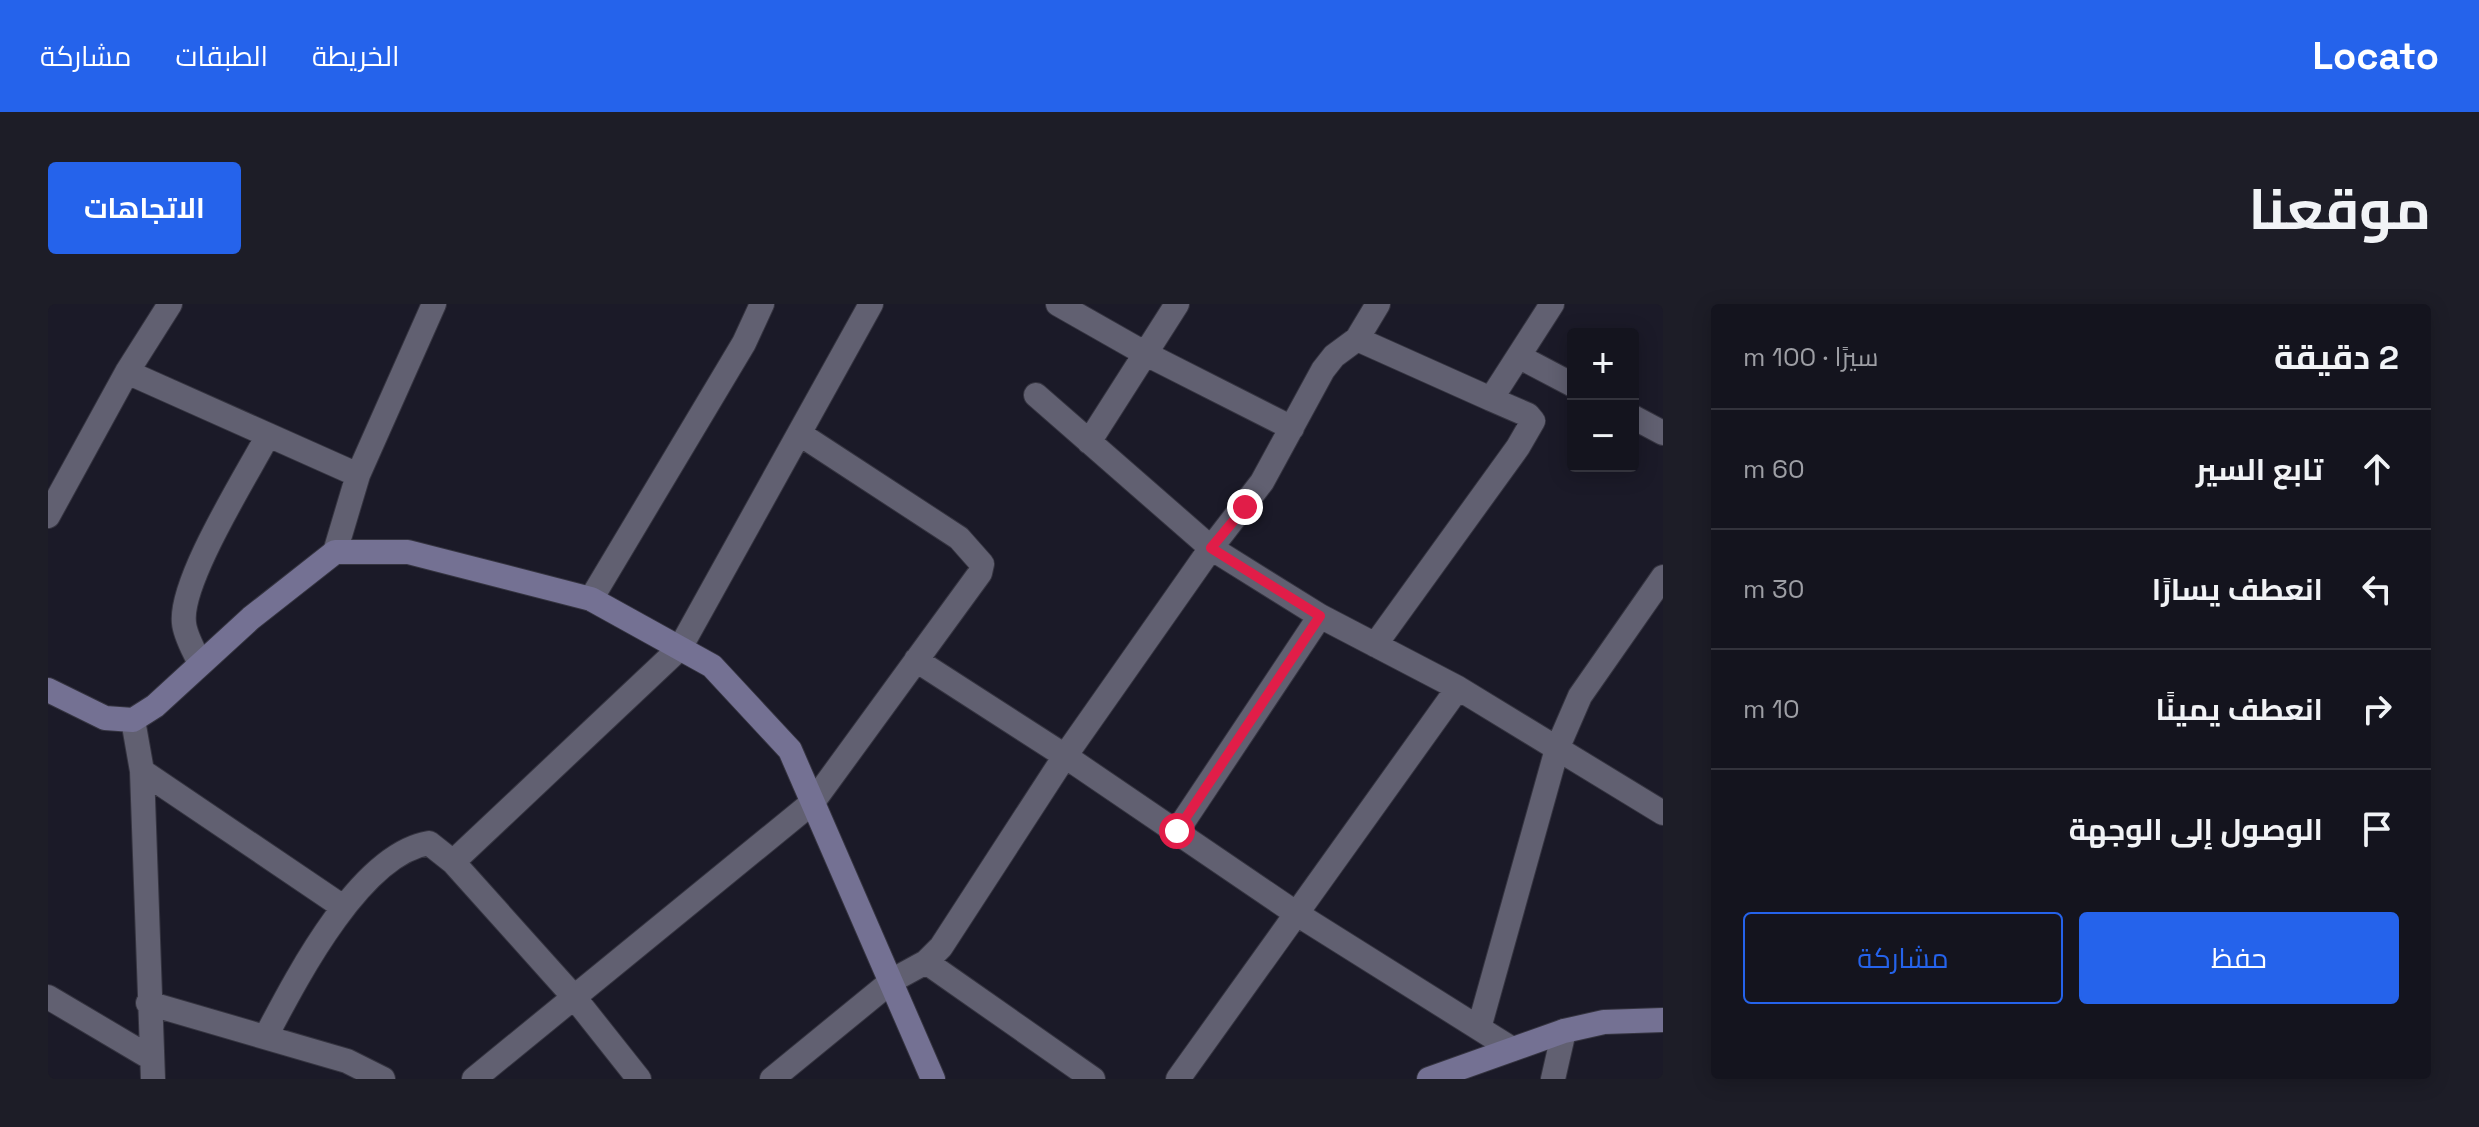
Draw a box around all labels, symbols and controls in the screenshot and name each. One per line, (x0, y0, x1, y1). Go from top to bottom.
text: Locato (2312, 32, 2439, 80)
text: مشاركة (40, 38, 131, 74)
text: الطبقات (175, 38, 268, 74)
text: الخريطة (312, 38, 399, 74)
button: الاتجاهات (48, 162, 241, 254)
text: موقعنا (2248, 174, 2431, 245)
map controls (1567, 328, 1639, 472)
button: + (1567, 328, 1639, 400)
text: 2 دقيقة (2274, 336, 2399, 379)
text: سيرًا · 100 m (1743, 340, 1878, 374)
button: − (1567, 400, 1639, 472)
icon: ahead (2355, 447, 2399, 491)
text: تابع السير (2196, 450, 2323, 489)
text: 60 m (1743, 452, 1805, 486)
route end (1227, 489, 1263, 525)
icon: left (2355, 567, 2399, 611)
text: انعطف يسارًا (2152, 570, 2323, 609)
text: 30 m (1743, 572, 1804, 606)
icon: right (2355, 687, 2399, 731)
text: انعطف يمينًا (2155, 690, 2323, 729)
text: 10 m (1743, 692, 1800, 726)
icon: arrive (2355, 807, 2399, 851)
text: الوصول إلى الوجهة (2069, 810, 2323, 849)
route start (1159, 813, 1195, 849)
button: مشاركة (1743, 912, 2063, 1004)
button: حفظ (2079, 912, 2399, 1004)

